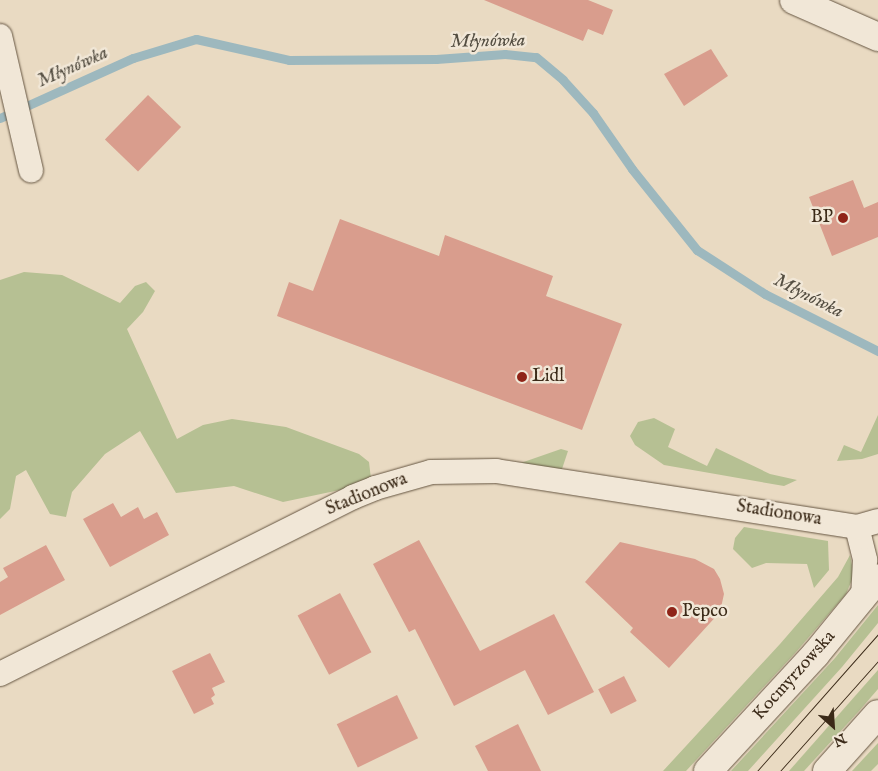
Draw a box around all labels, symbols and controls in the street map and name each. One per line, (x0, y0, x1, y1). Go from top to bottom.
water label: Młynówka (450, 30, 526, 54)
water label: Młynówka (34, 42, 112, 94)
place label: BP (811, 207, 833, 229)
marker: BP (837, 212, 849, 224)
water label: Młynówka (769, 270, 847, 324)
place label: Lidl (532, 366, 564, 388)
marker: Lidl (516, 371, 528, 383)
street label: Stadionowa (323, 469, 411, 521)
street label: Stadionowa (735, 497, 823, 531)
place label: Pepco (682, 601, 728, 623)
marker: Pepco (666, 606, 678, 618)
street label: Kocmyrzowska (749, 627, 841, 725)
north arrow (808, 701, 858, 751)
text: N (830, 729, 849, 750)

